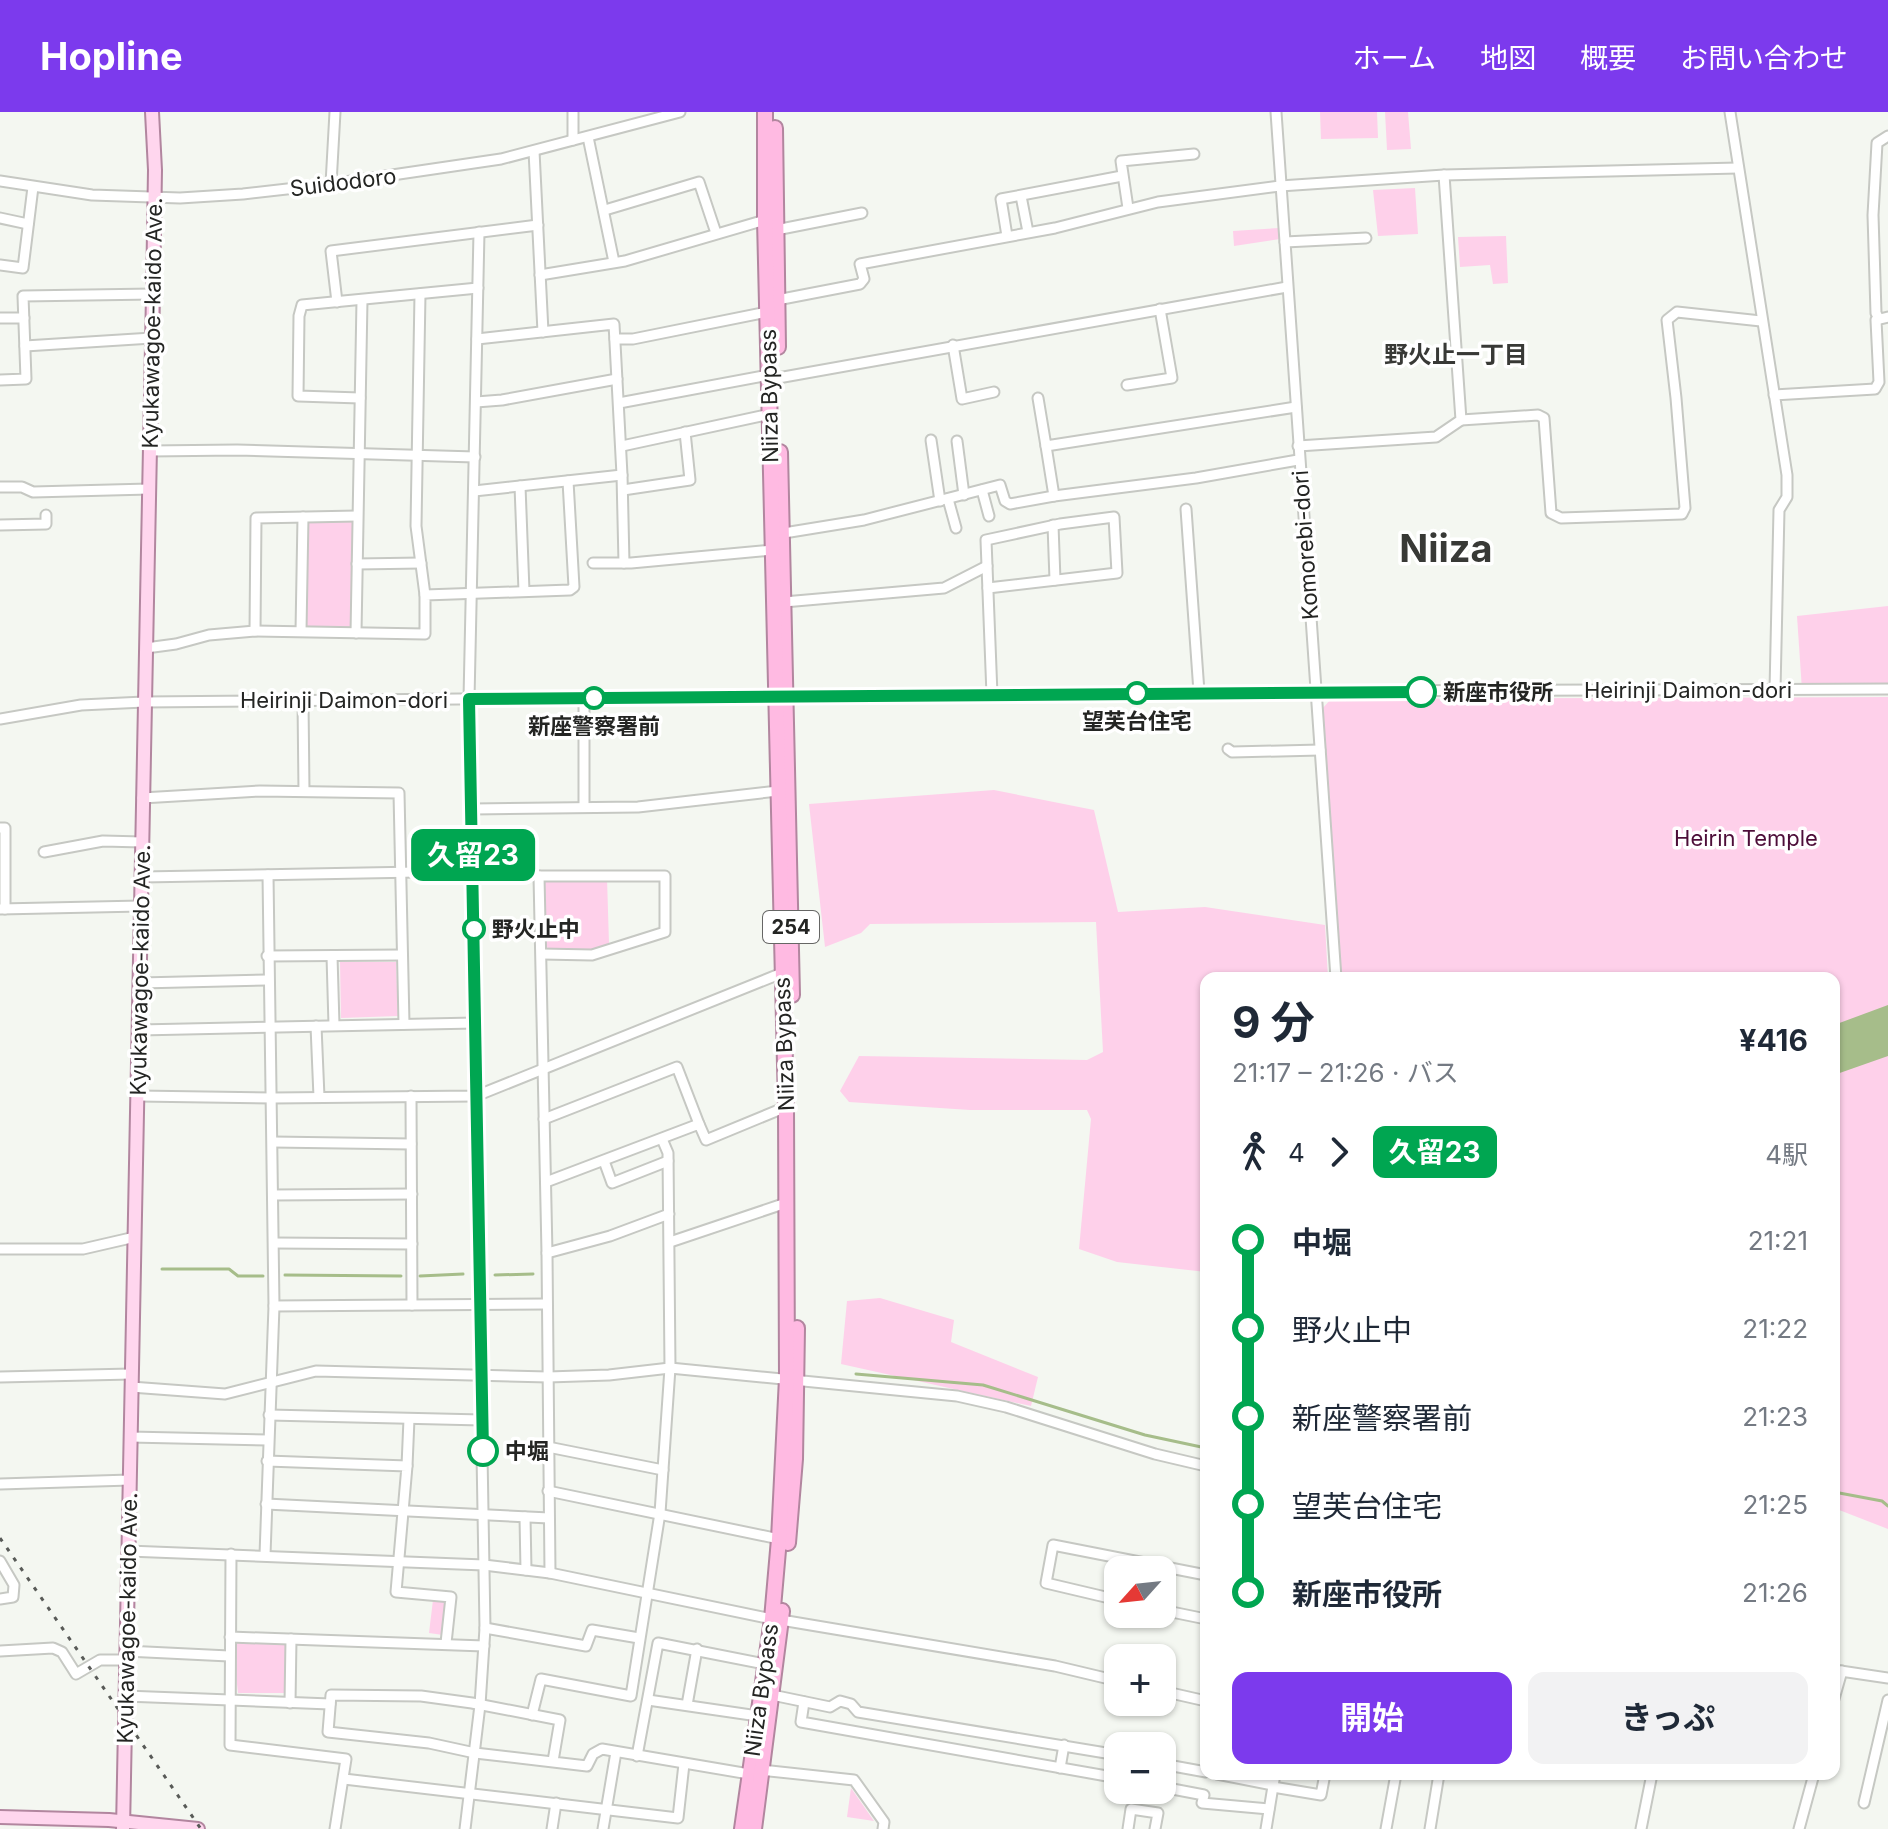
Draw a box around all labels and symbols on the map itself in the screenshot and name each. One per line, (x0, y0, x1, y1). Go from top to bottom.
street label: Suidodoro (288, 163, 398, 201)
street label: Kyukawagoe-kaido Ave. (137, 197, 167, 449)
street label: Niiza Bypass (755, 329, 783, 463)
district label: 野火止一丁目 (1384, 340, 1528, 369)
street label: Komorebi-dori (1287, 469, 1323, 621)
district label: Niiza (1399, 525, 1493, 571)
marker: 新座市役所 (1406, 677, 1436, 707)
street label: Heirinji Daimon-dori (1584, 677, 1792, 703)
place label: 新座市役所 (1443, 679, 1553, 705)
marker: 望芙台住宅 (1126, 682, 1148, 704)
street label: Heirinji Daimon-dori (240, 687, 448, 713)
marker: 新座警察署前 (583, 687, 605, 709)
place label: 望芙台住宅 (1082, 708, 1192, 734)
place label: 新座警察署前 (528, 713, 660, 739)
park label: Heirin Temple (1674, 825, 1818, 851)
line badge: 久留23 (417, 829, 529, 881)
street label: Kyukawagoe-kaido Ave. (125, 844, 155, 1096)
road number: 254 (763, 911, 819, 943)
place label: 野火止中 (492, 916, 580, 942)
marker: 野火止中 (463, 918, 485, 940)
street label: Niiza Bypass (769, 977, 799, 1111)
marker: 中堀 (468, 1436, 498, 1466)
place label: 中堀 (505, 1438, 549, 1464)
street label: Kyukawagoe-kaido Ave. (112, 1492, 142, 1744)
north arrow (1104, 1556, 1176, 1628)
street label: Niiza Bypass (739, 1622, 783, 1758)

